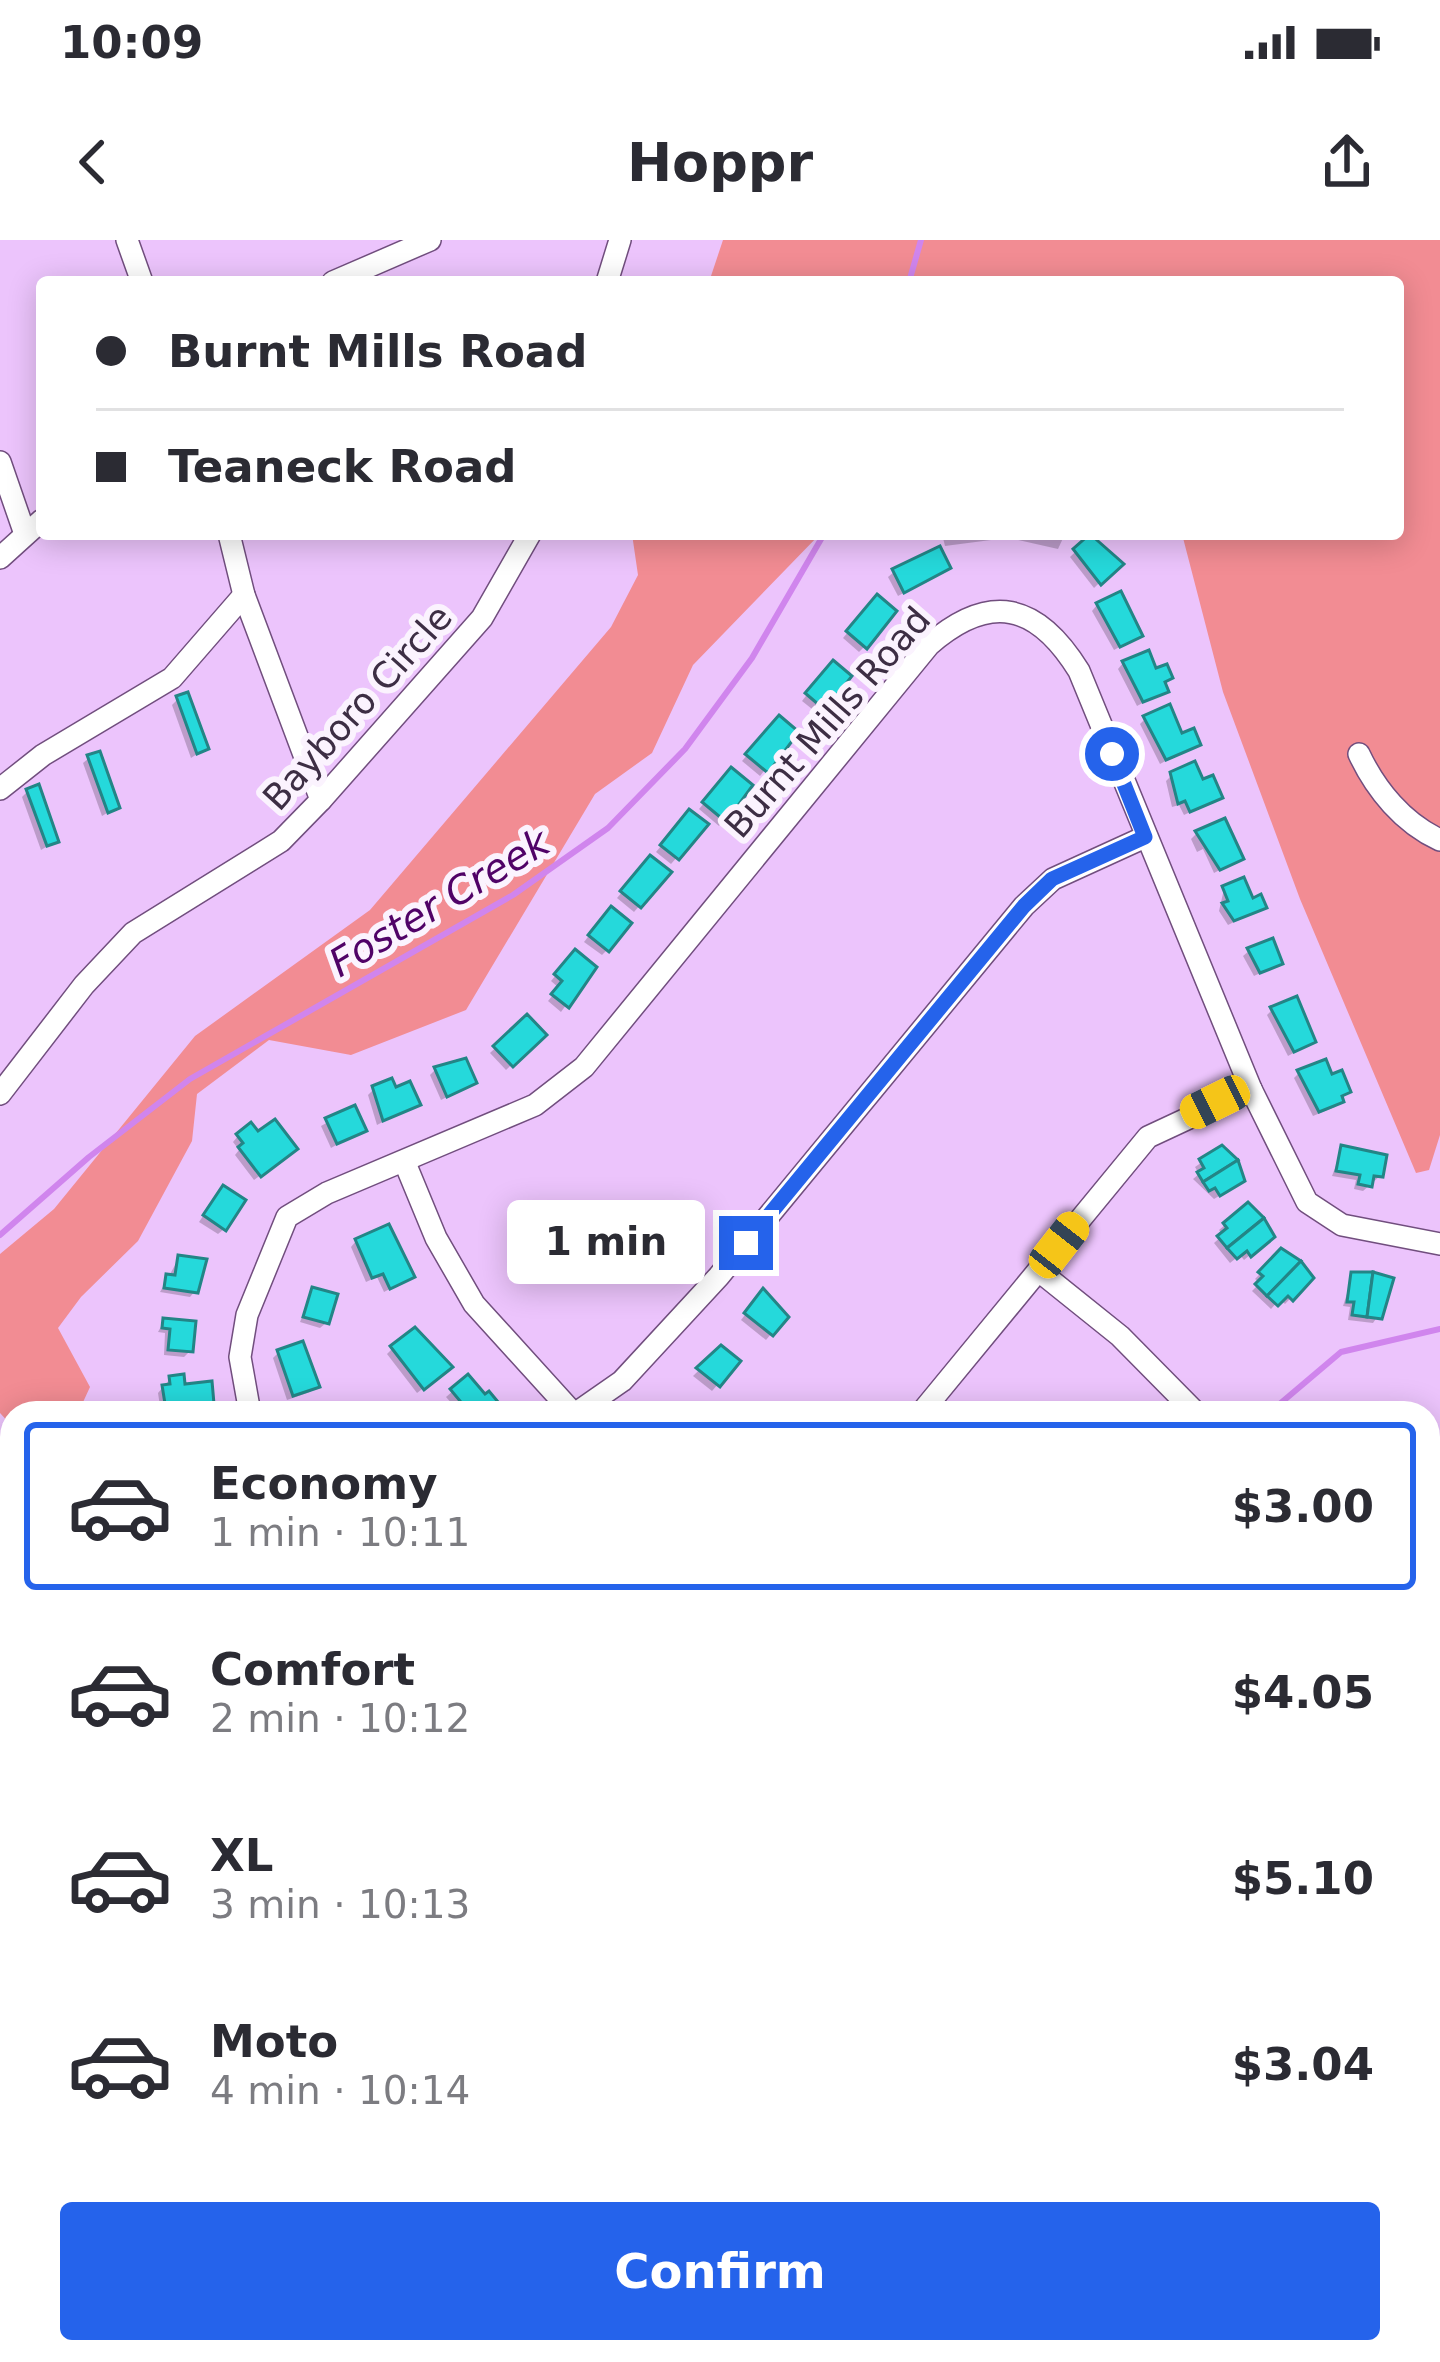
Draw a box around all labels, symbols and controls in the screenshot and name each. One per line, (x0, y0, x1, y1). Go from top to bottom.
text: 10:09 (60, 16, 203, 69)
icon: back (60, 129, 126, 195)
icon: share (1314, 129, 1380, 195)
text: Hoppr (627, 131, 813, 194)
text: Burnt Mills Road (168, 325, 587, 378)
text: Teaneck Road (168, 440, 517, 493)
street label: Bayboro Circle (255, 596, 460, 818)
street label: Burnt Mills Road (716, 599, 939, 846)
route start (1085, 727, 1139, 781)
water label: Foster Creek (321, 819, 558, 986)
car (1175, 1070, 1255, 1134)
callout: 1 min (506, 1201, 704, 1285)
car (1023, 1206, 1095, 1284)
route end (719, 1216, 773, 1270)
text: 1 min (545, 1219, 667, 1264)
icon: car (66, 1452, 174, 1560)
text: Economy (210, 1457, 438, 1510)
text: $3.00 (1232, 1480, 1374, 1533)
text: 1 min · 10:11 (210, 1510, 470, 1555)
icon: car (66, 1638, 174, 1746)
text: Comfort (210, 1643, 415, 1696)
text: $4.05 (1232, 1666, 1374, 1719)
text: 2 min · 10:12 (210, 1696, 470, 1741)
icon: car (66, 1824, 174, 1932)
text: XL (210, 1829, 273, 1882)
text: $5.10 (1232, 1852, 1374, 1905)
text: 3 min · 10:13 (210, 1882, 470, 1927)
icon: car (66, 2010, 174, 2118)
text: Moto (210, 2015, 338, 2068)
text: $3.04 (1232, 2038, 1374, 2091)
text: 4 min · 10:14 (210, 2068, 470, 2113)
button: Confirm (60, 2202, 1380, 2340)

